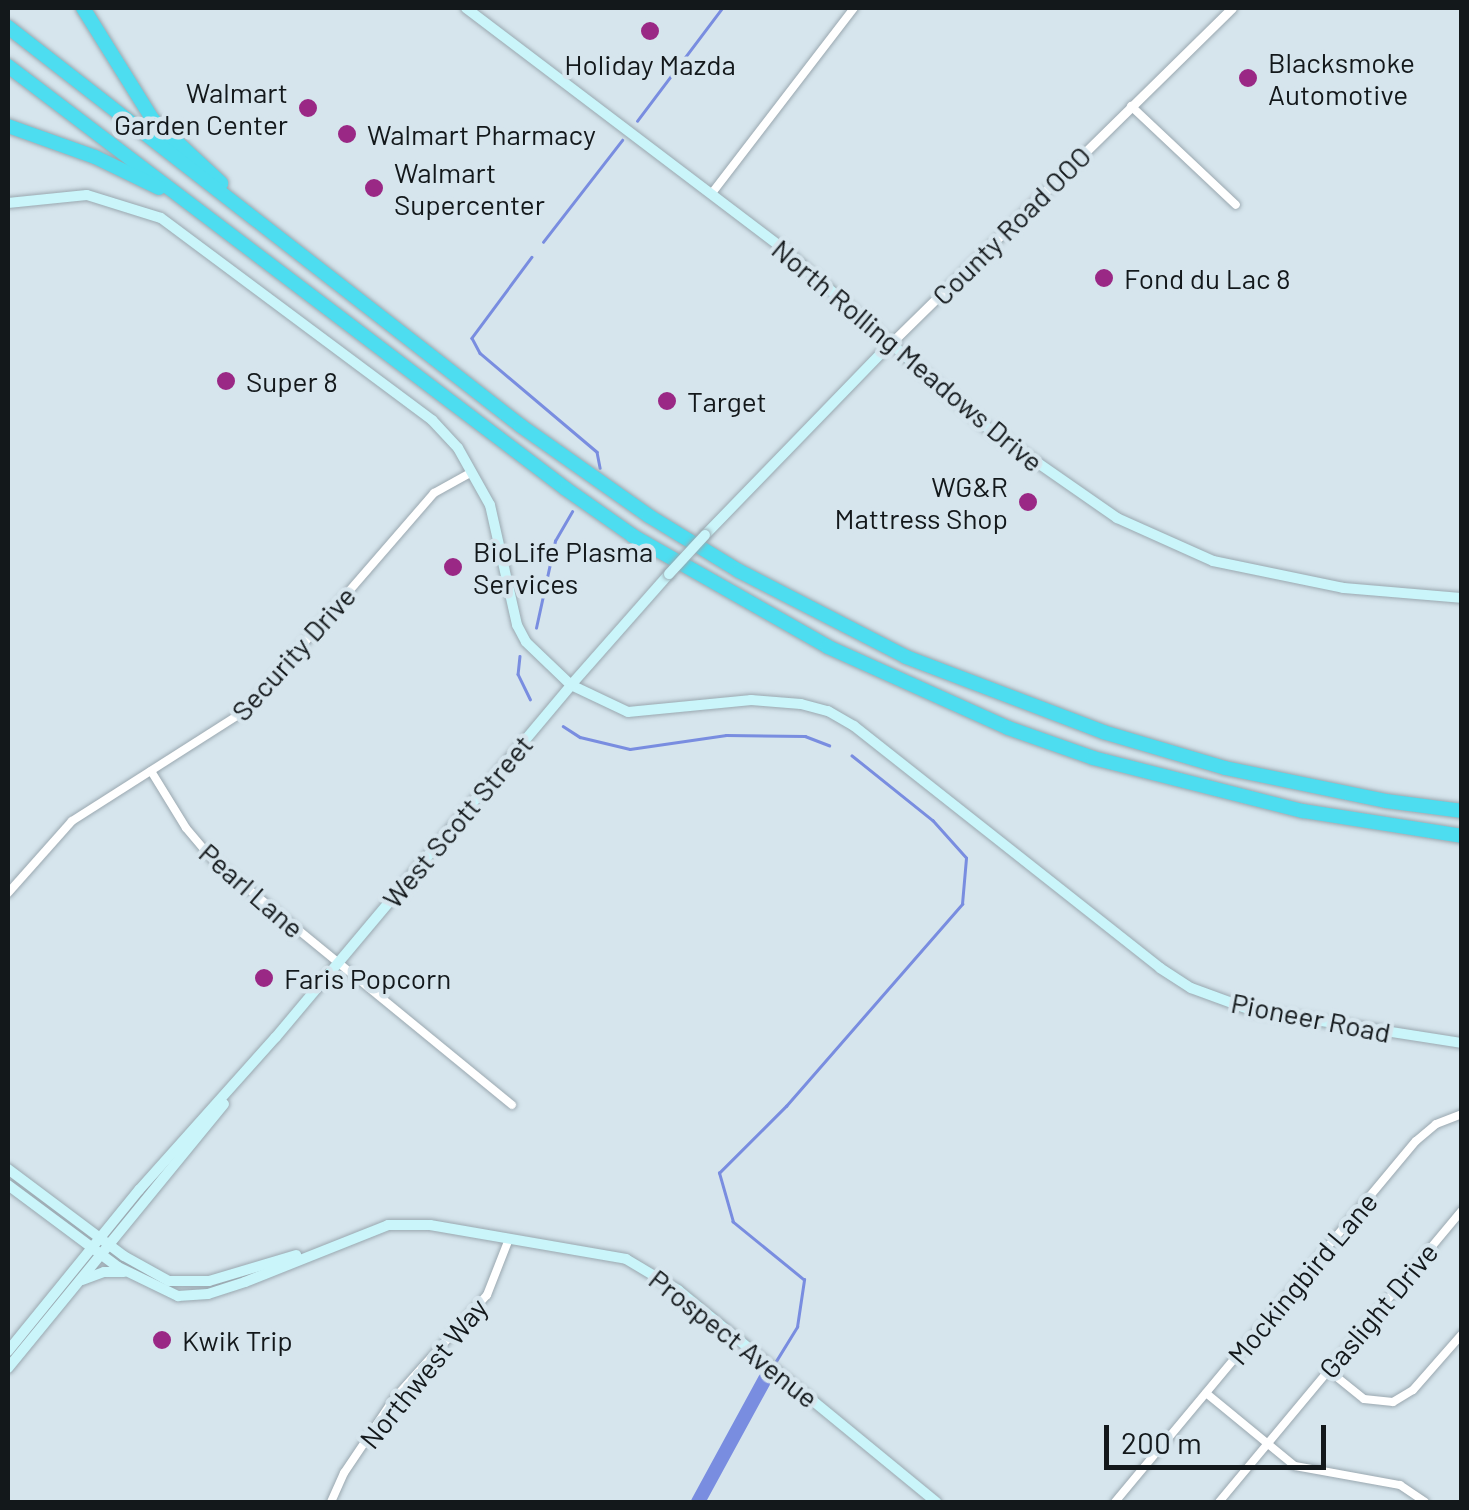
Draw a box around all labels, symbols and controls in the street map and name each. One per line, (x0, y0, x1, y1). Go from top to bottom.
marker: Holiday Mazda (639, 20, 661, 42)
place label: Blacksmoke Automotive (1268, 45, 1415, 111)
place label: Holiday Mazda (564, 47, 736, 81)
marker: Blacksmoke Automotive (1237, 67, 1259, 89)
place label: Walmart Garden Center (114, 75, 288, 141)
marker: Walmart Garden Center (297, 97, 319, 119)
place label: Walmart Pharmacy (367, 117, 596, 151)
marker: Walmart Pharmacy (336, 123, 358, 145)
street label: County Road OOO (925, 139, 1097, 311)
place label: Walmart Supercenter (394, 155, 545, 221)
marker: Walmart Supercenter (363, 177, 385, 199)
street label: North Rolling Meadows Drive (766, 232, 1050, 478)
place label: Fond du Lac 8 (1124, 261, 1291, 295)
marker: Fond du Lac 8 (1093, 267, 1115, 289)
place label: Super 8 (246, 364, 338, 398)
marker: Super 8 (215, 370, 237, 392)
place label: Target (687, 384, 767, 418)
marker: Target (656, 390, 678, 412)
place label: WG&R Mattress Shop (835, 469, 1008, 535)
marker: WG&R Mattress Shop (1017, 491, 1039, 513)
place label: BioLife Plasma Services (473, 534, 653, 600)
marker: BioLife Plasma Services (442, 556, 464, 578)
street label: Security Drive (224, 579, 362, 727)
street label: West Scott Street (375, 728, 539, 914)
street label: Pearl Lane (193, 836, 311, 944)
place label: Faris Popcorn (284, 961, 451, 995)
marker: Faris Popcorn (253, 967, 275, 989)
street label: Pioneer Road (1229, 985, 1393, 1049)
street label: Mockingbird Lane (1220, 1185, 1384, 1371)
street label: Gaslight Drive (1312, 1235, 1444, 1385)
street label: Prospect Avenue (643, 1262, 825, 1414)
street label: Northwest Way (352, 1291, 494, 1455)
place label: Kwik Trip (182, 1323, 293, 1357)
marker: Kwik Trip (151, 1329, 173, 1351)
scale bar (1109, 1405, 1332, 1467)
text: 200 m (1121, 1424, 1202, 1460)

